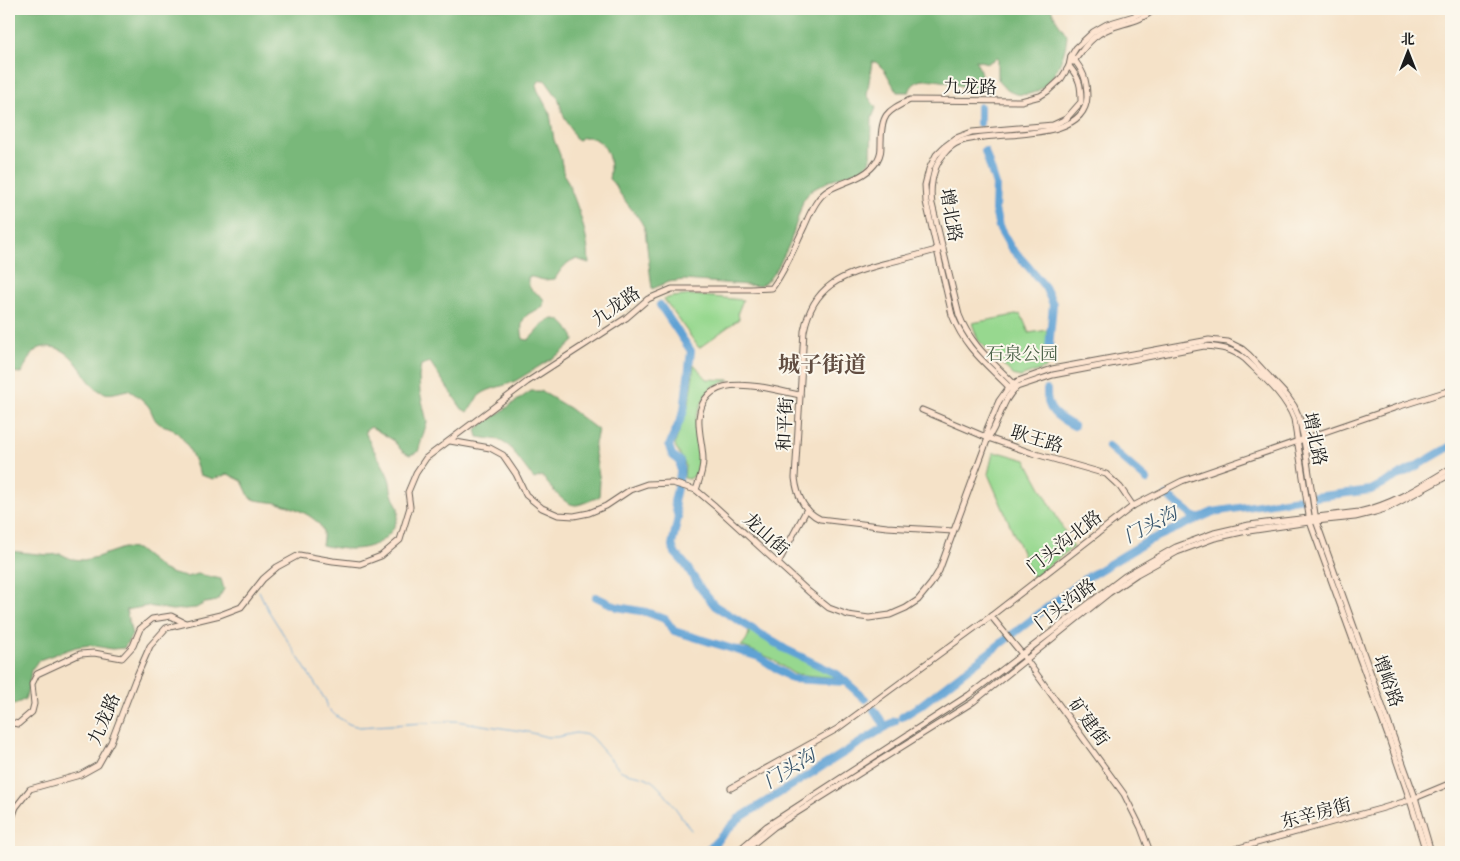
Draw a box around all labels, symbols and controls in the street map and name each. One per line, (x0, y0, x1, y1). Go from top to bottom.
north arrow (1382, 28, 1432, 78)
text: 北 (1401, 30, 1415, 48)
street label: 九龙路 (943, 75, 997, 98)
street label: 增北路 (935, 186, 968, 243)
street label: 九龙路 (587, 281, 644, 330)
park label: 石泉公园 (986, 342, 1058, 365)
district label: 城子街道 (778, 350, 866, 379)
street label: 和平街 (772, 396, 797, 452)
street label: 增北路 (1299, 410, 1332, 468)
street label: 耿王路 (1008, 420, 1066, 457)
water label: 门头沟 (1119, 499, 1184, 549)
street label: 门头沟北路 (1021, 505, 1106, 578)
street label: 龙山街 (739, 507, 794, 560)
street label: 门头沟路 (1029, 573, 1100, 634)
street label: 增峪路 (1368, 652, 1409, 710)
street label: 九龙路 (82, 689, 125, 748)
street label: 矿建街 (1064, 693, 1115, 750)
water label: 门头沟 (758, 741, 823, 794)
street label: 东辛房街 (1278, 792, 1354, 833)

